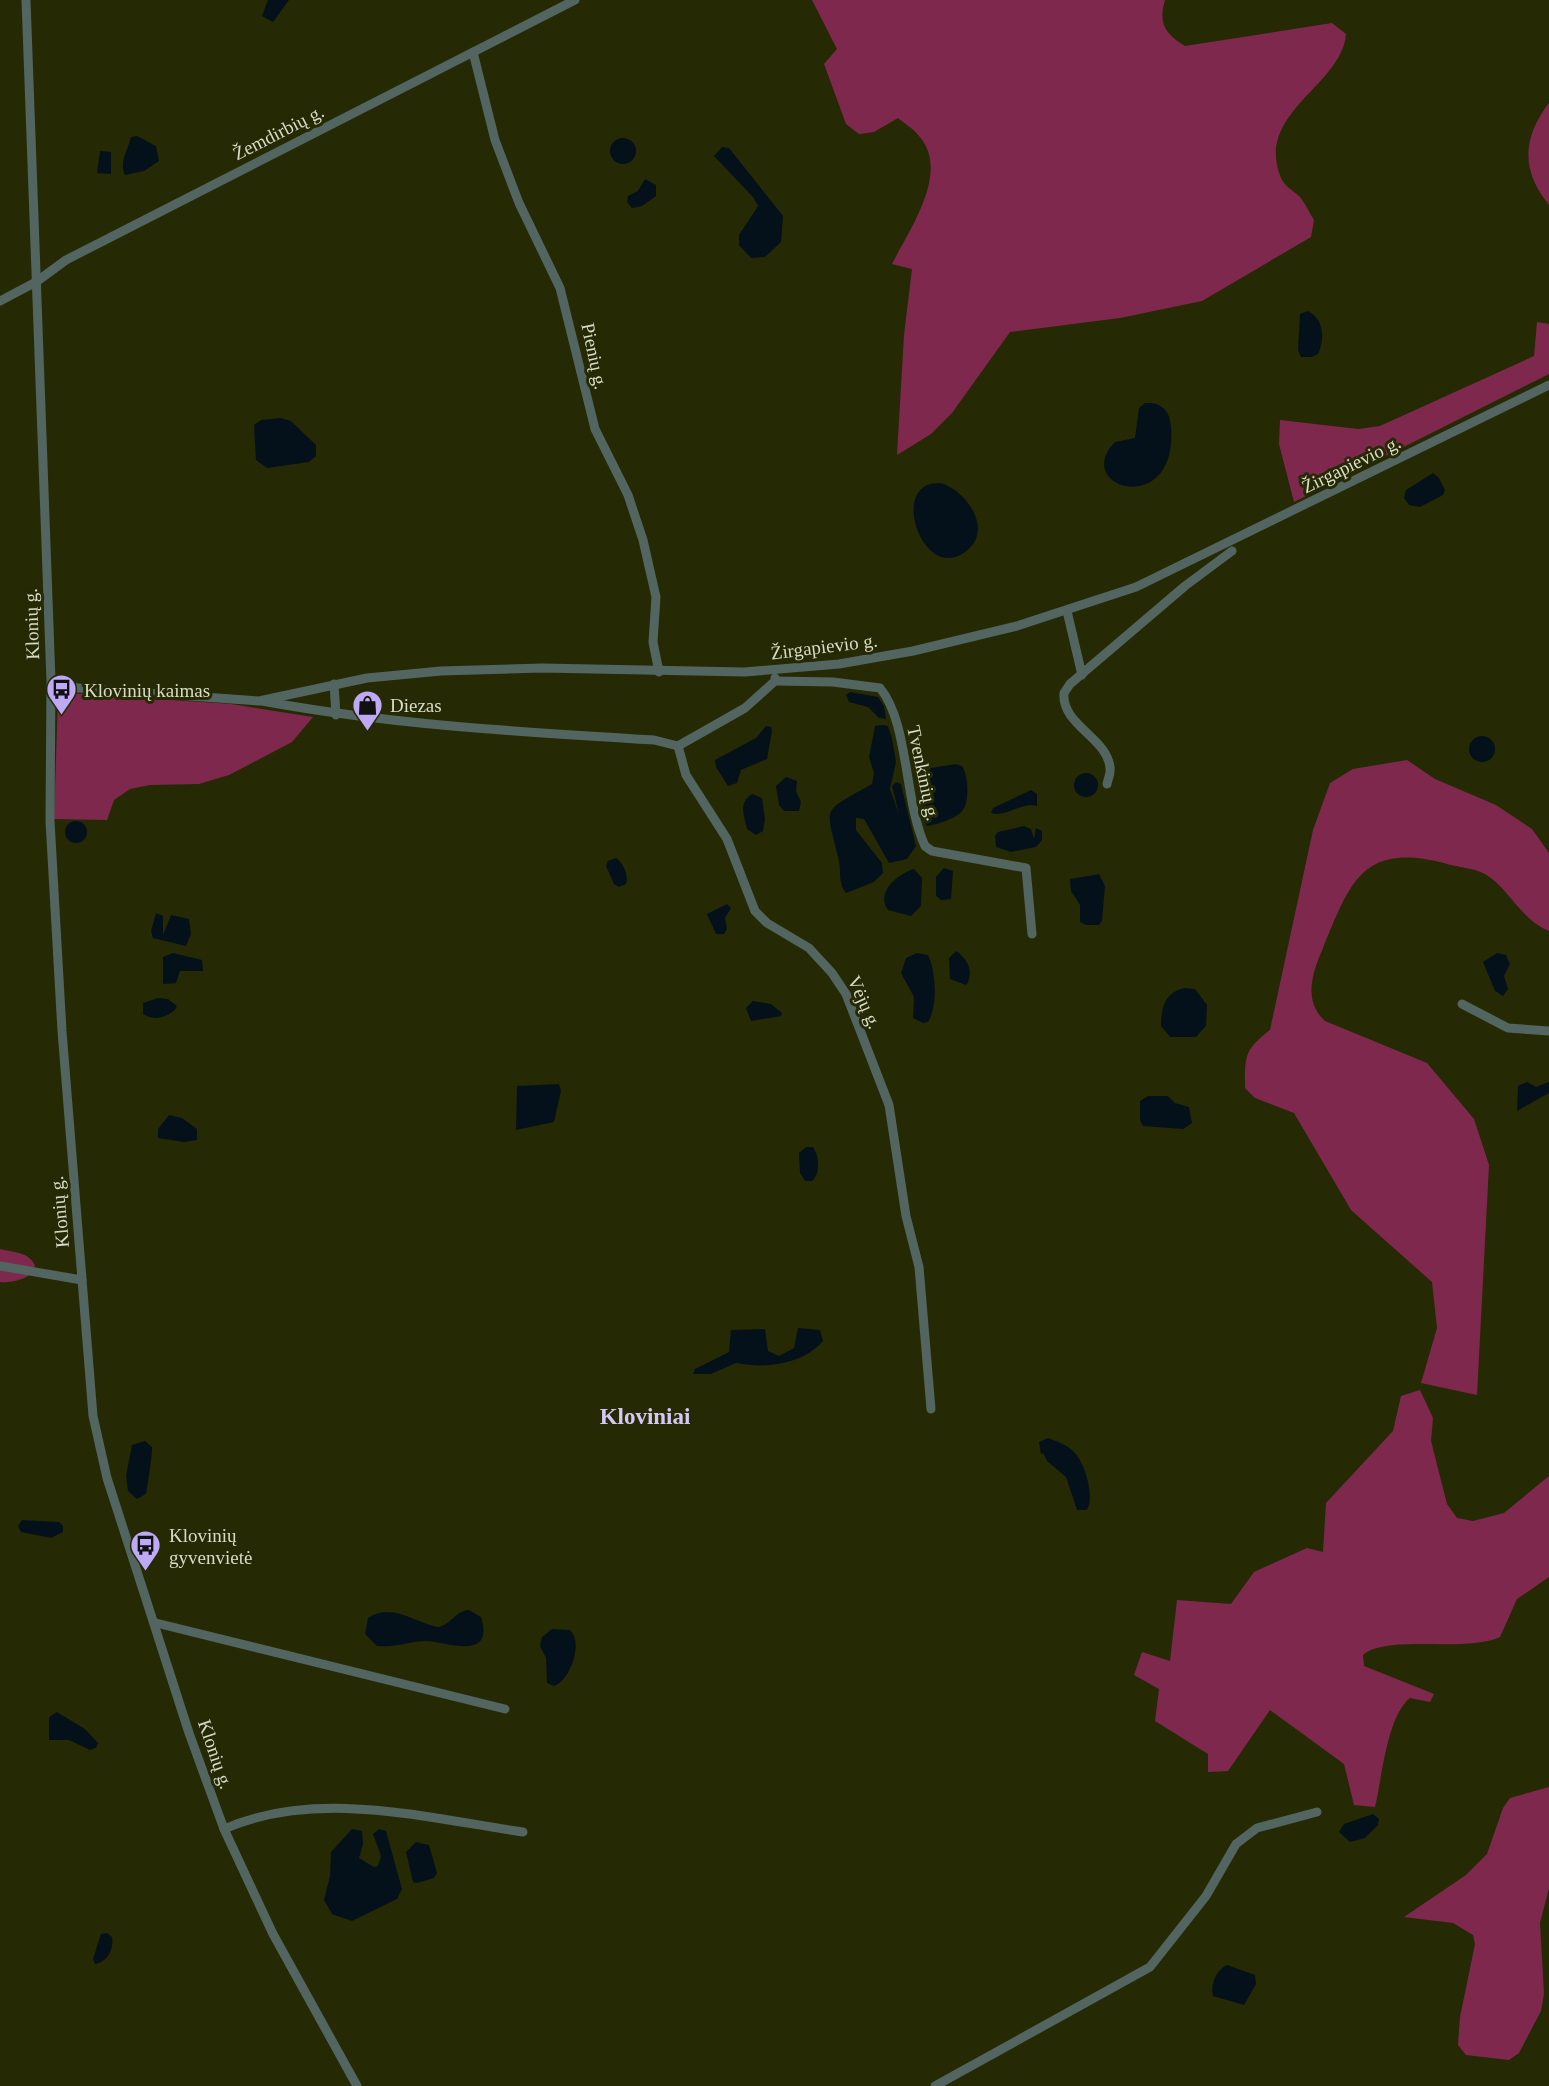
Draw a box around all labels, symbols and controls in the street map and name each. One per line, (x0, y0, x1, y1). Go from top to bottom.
street label: Žemdirbių g. (229, 101, 327, 164)
street label: Pienių g. (577, 321, 612, 391)
street label: Žirgapievio g. (1298, 431, 1404, 497)
street label: Klonių g. (20, 588, 43, 660)
street label: Žirgapievio g. (770, 630, 879, 663)
bus stop icon: Klovinių kaimas (44, 673, 78, 717)
place label: Klovinių kaimas (84, 680, 210, 701)
shop icon: Diezas (350, 688, 384, 732)
place label: Diezas (390, 695, 442, 716)
street label: Tvenkinių g. (903, 723, 944, 823)
street label: Vėjų g. (844, 972, 886, 1032)
street label: Klonių g. (46, 1175, 73, 1249)
district label: Kloviniai (600, 1404, 691, 1429)
place label: Klovinių gyvenvietė (169, 1525, 252, 1568)
bus stop icon: Klovinių gyvenvietė (129, 1529, 163, 1573)
street label: Klonių g. (194, 1717, 237, 1792)

